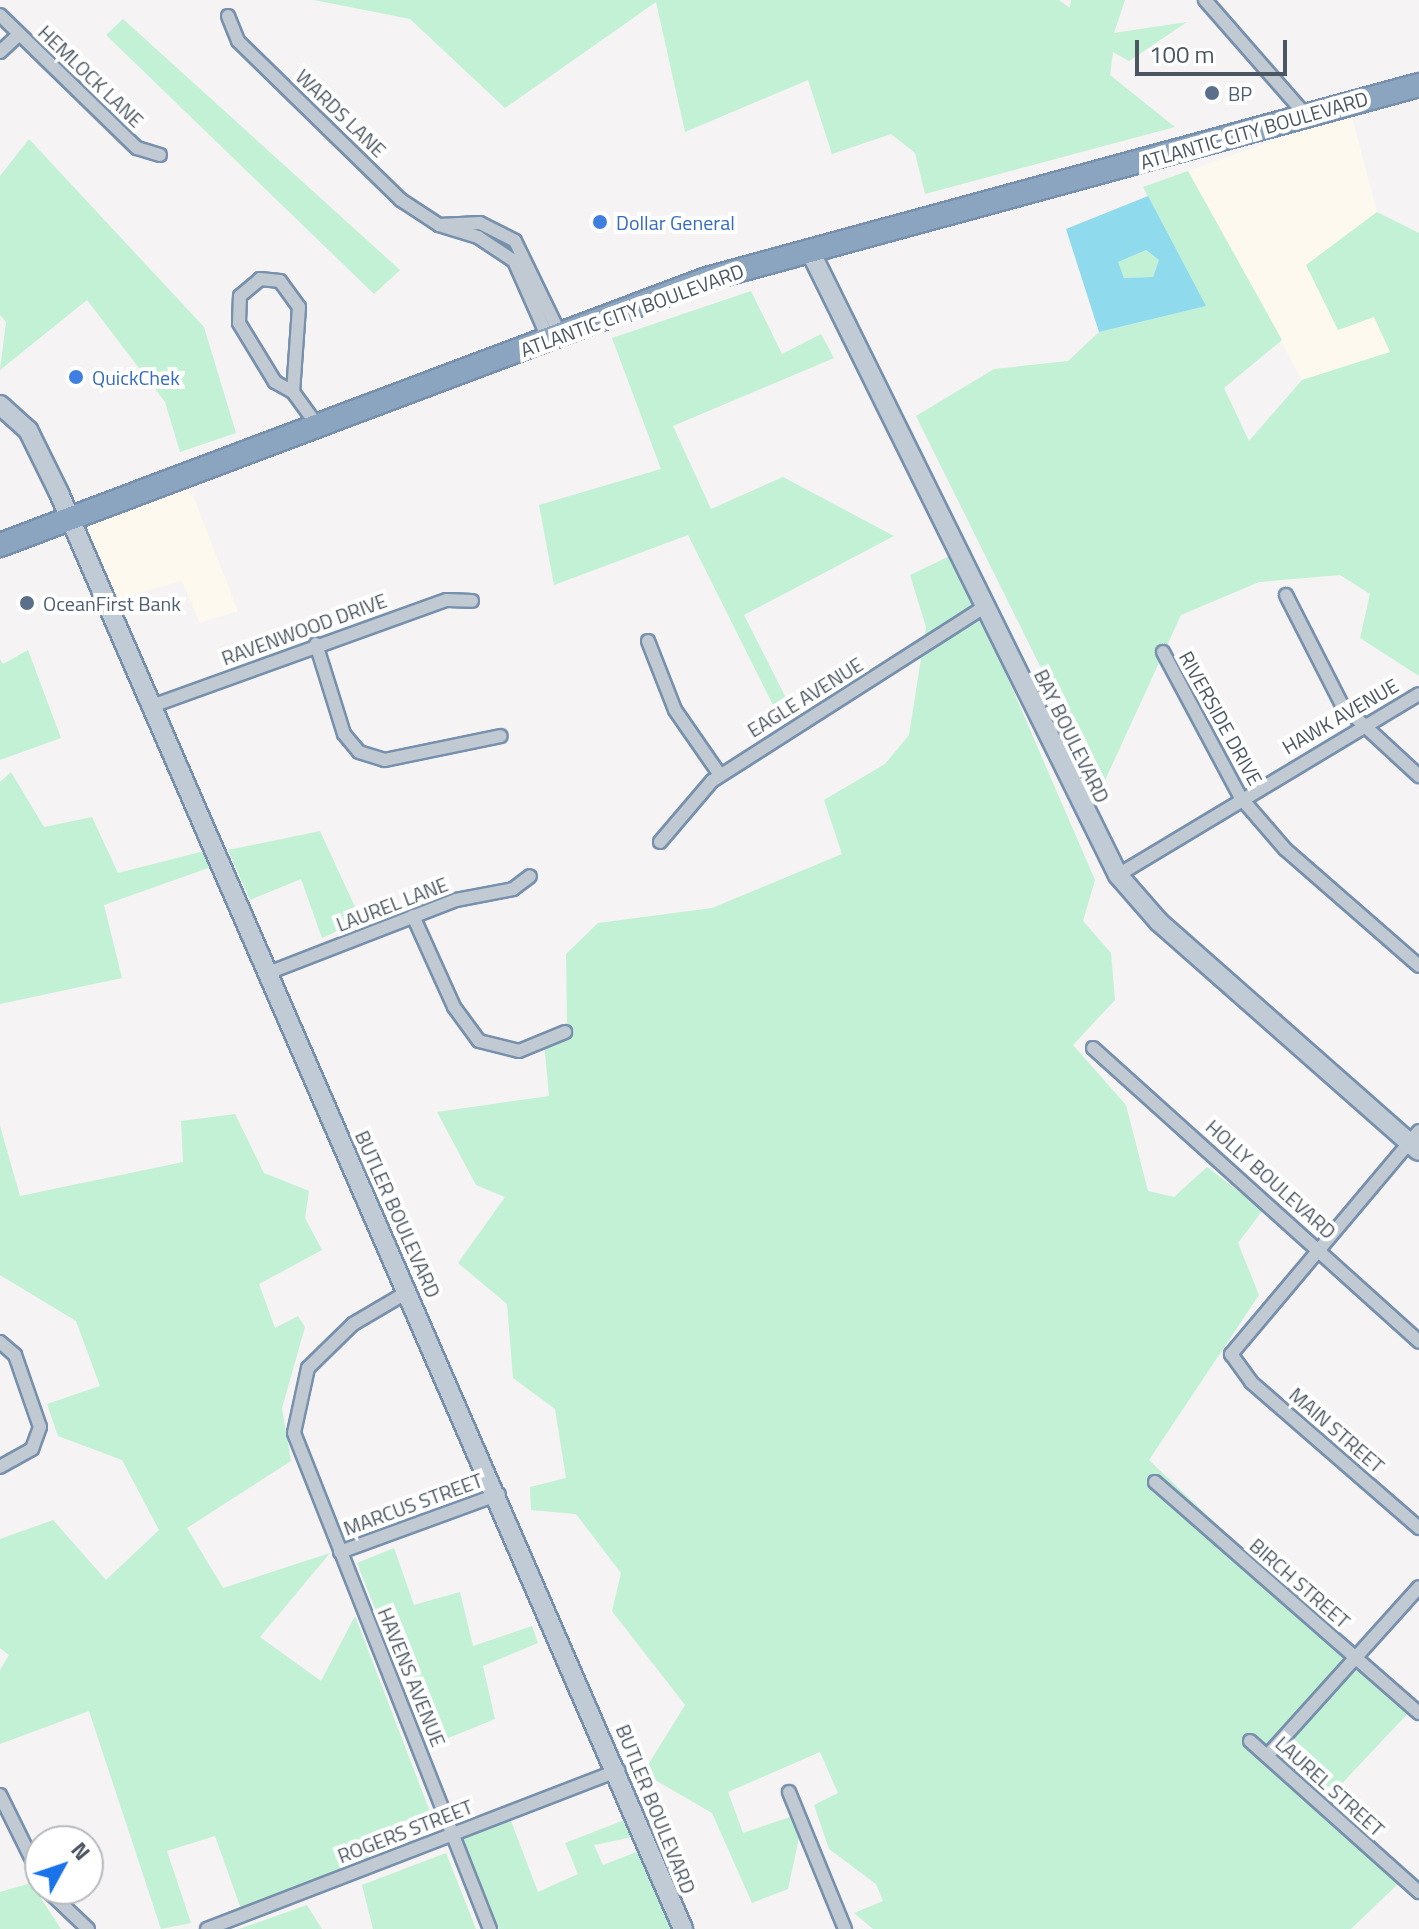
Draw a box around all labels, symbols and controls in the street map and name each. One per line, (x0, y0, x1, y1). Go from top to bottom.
street label: HEMLOCK LANE (34, 20, 148, 132)
scale bar (1139, 24, 1291, 74)
text: 100 m (1149, 36, 1215, 72)
street label: WARDS LANE (291, 64, 391, 162)
place label: BP (1228, 81, 1252, 105)
marker: BP (1203, 84, 1221, 102)
street label: ATLANTIC CITY BOULEVARD (1137, 86, 1371, 174)
place label: Dollar General (616, 210, 735, 234)
marker: Dollar General (591, 213, 609, 231)
street label: ATLANTIC CITY BOULEVARD (517, 258, 747, 362)
place label: QuickChek (92, 365, 180, 389)
marker: QuickChek (67, 368, 85, 386)
street label: RAVENWOOD DRIVE (218, 588, 390, 670)
place label: OceanFirst Bank (43, 591, 181, 615)
marker: OceanFirst Bank (18, 594, 36, 612)
street label: RIVERSIDE DRIVE (1174, 647, 1268, 789)
street label: EAGLE AVENUE (743, 652, 867, 742)
street label: BAY BOULEVARD (1029, 665, 1115, 807)
street label: HAWK AVENUE (1278, 673, 1402, 759)
street label: LAUREL LANE (333, 872, 451, 936)
street label: HOLLY BOULEVARD (1201, 1114, 1341, 1244)
street label: BUTLER BOULEVARD (350, 1127, 446, 1301)
street label: MAIN STREET (1285, 1382, 1389, 1478)
street label: MARCUS STREET (340, 1468, 486, 1540)
street label: BIRCH STREET (1245, 1533, 1355, 1633)
street label: HAVENS AVENUE (373, 1604, 451, 1750)
street label: BUTLER BOULEVARD (611, 1721, 701, 1897)
street label: LAUREL STREET (1271, 1731, 1389, 1841)
street label: ROGERS STREET (334, 1794, 476, 1868)
north arrow (24, 1825, 104, 1905)
text: N (63, 1834, 99, 1868)

